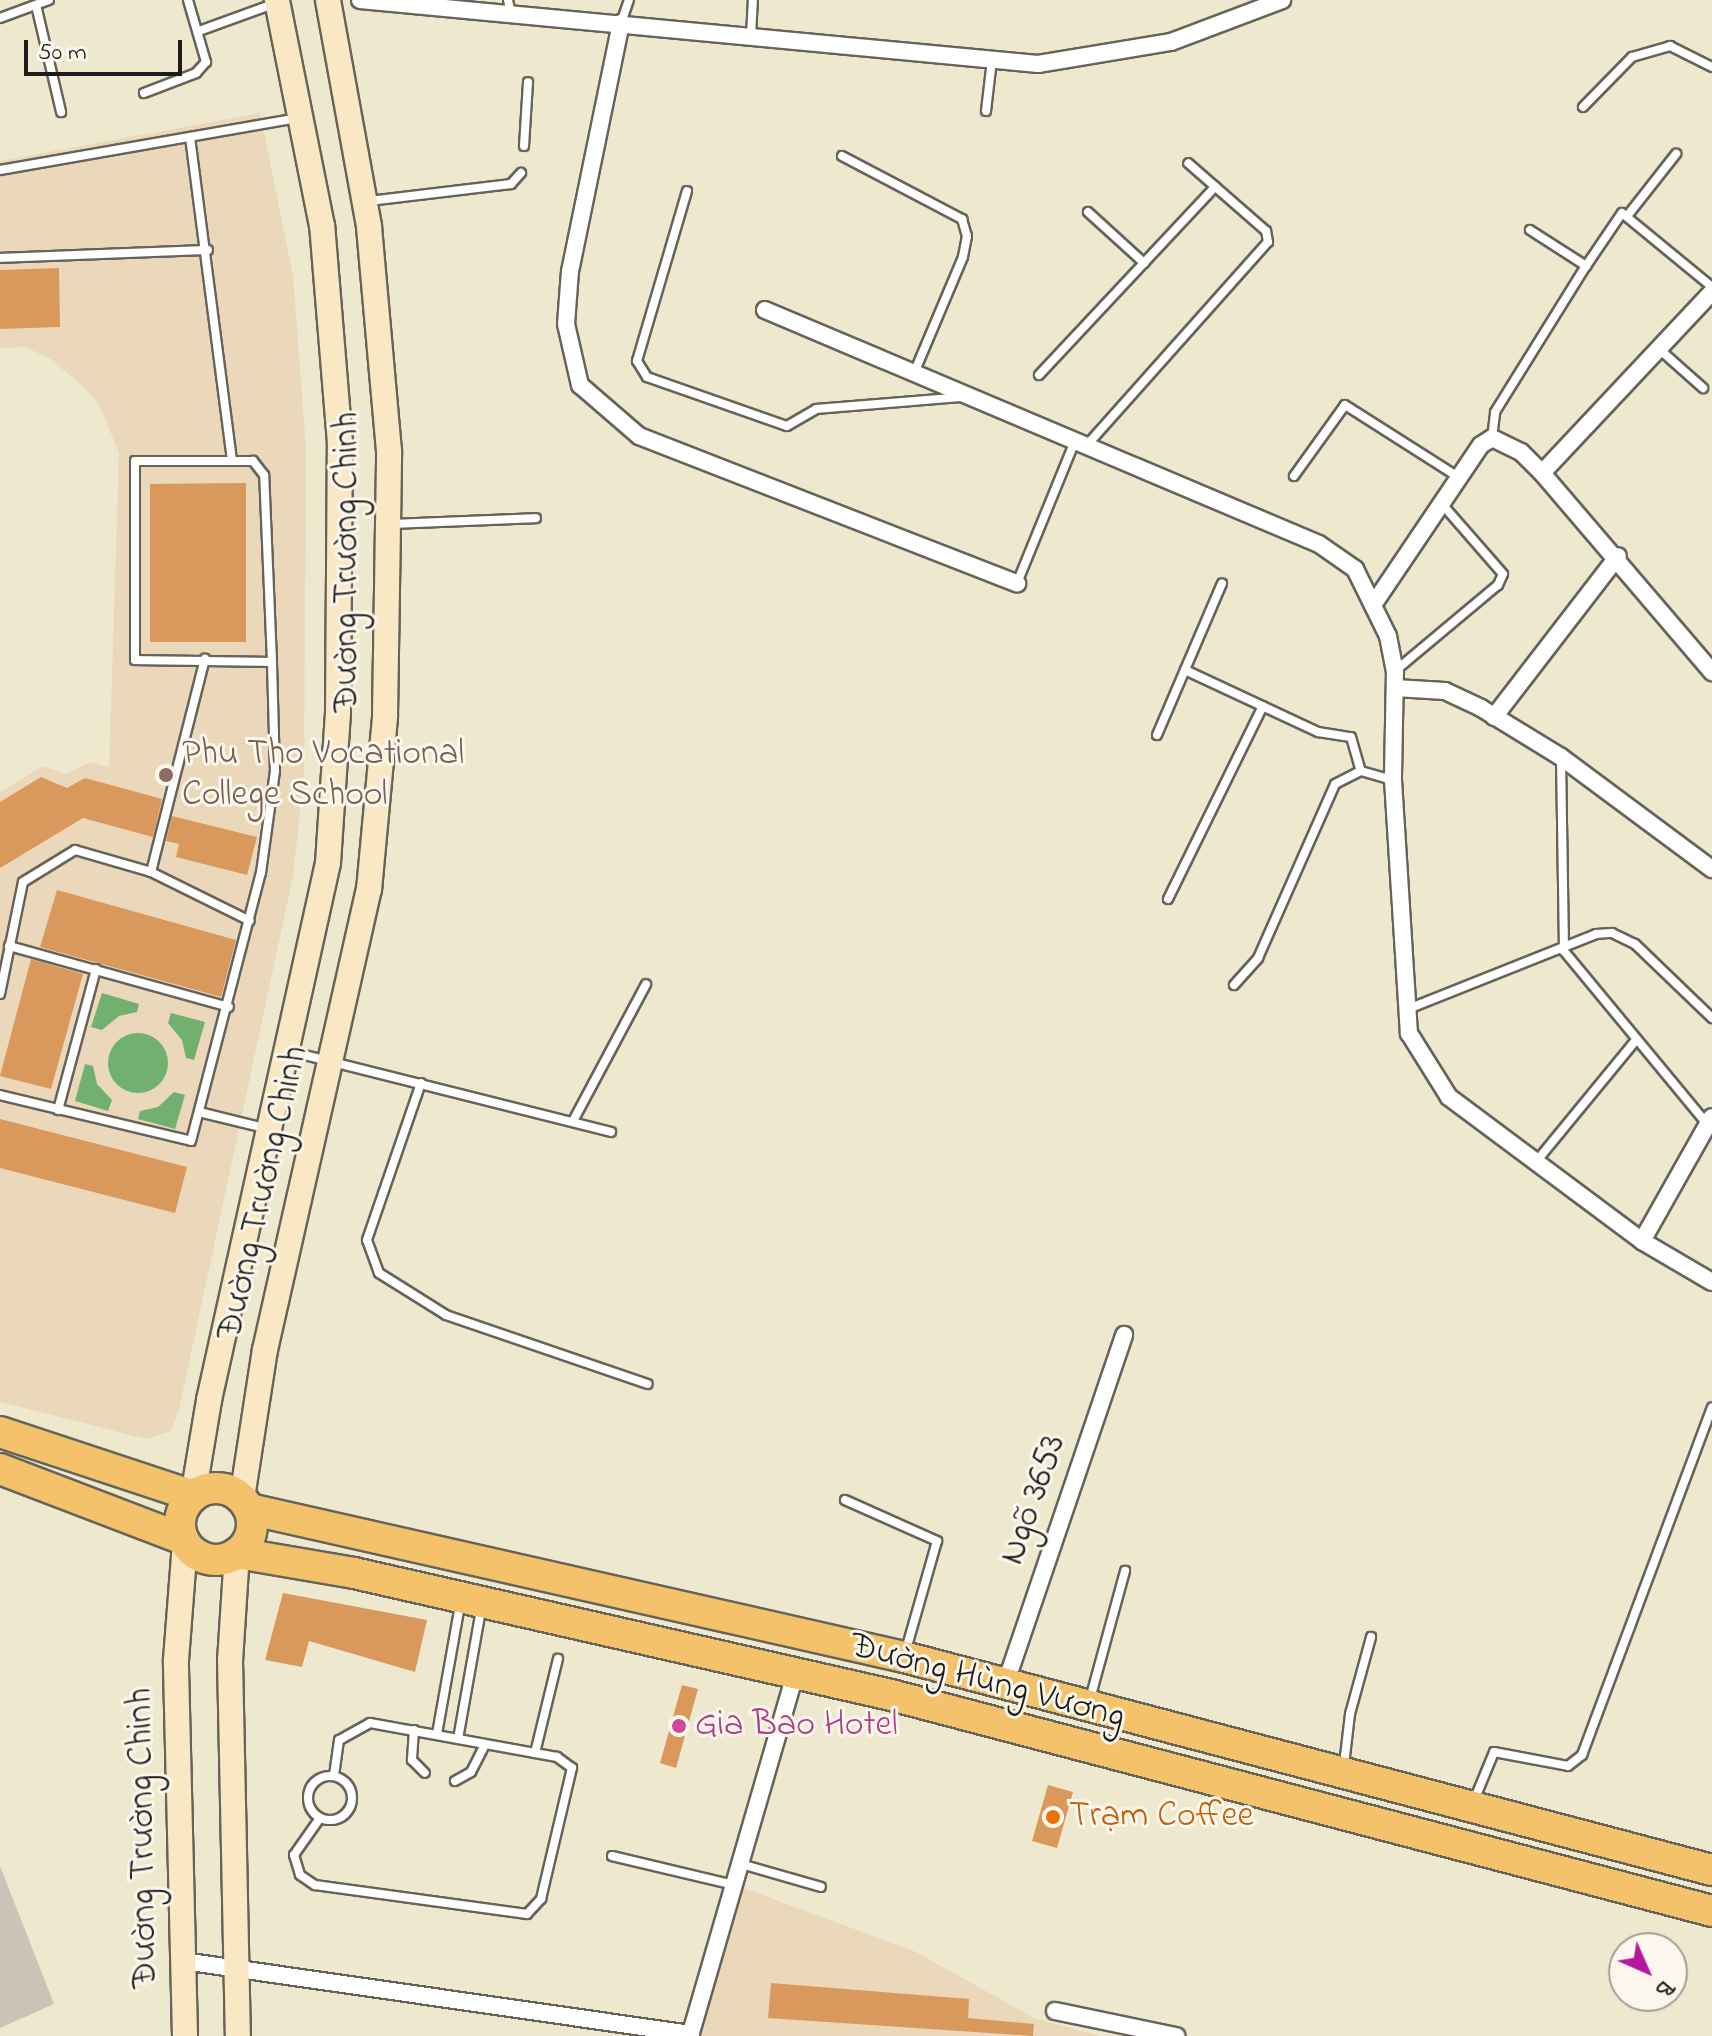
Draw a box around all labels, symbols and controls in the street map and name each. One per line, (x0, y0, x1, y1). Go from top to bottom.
scale bar (28, 24, 186, 74)
text: 50 m (38, 36, 87, 71)
street label: Đường Trường Chinh (326, 412, 370, 712)
place label: Phu Tho Vocational College School (182, 732, 464, 817)
marker: Phu Tho Vocational College School (157, 766, 175, 784)
street label: Đường Trường Chinh (209, 1042, 319, 1344)
street label: Ngõ 3653 (992, 1429, 1076, 1571)
street label: Đường Hùng Vương (845, 1625, 1129, 1739)
street label: Đường Trường Chinh (120, 1687, 168, 1989)
place label: Gia Bao Hotel (695, 1704, 898, 1748)
marker: Gia Bao Hotel (670, 1717, 688, 1735)
place label: Trạm Coffee (1069, 1795, 1254, 1839)
marker: Trạm Coffee (1044, 1808, 1062, 1826)
north arrow (1608, 1932, 1688, 2012)
text: B (1647, 1971, 1680, 2004)

